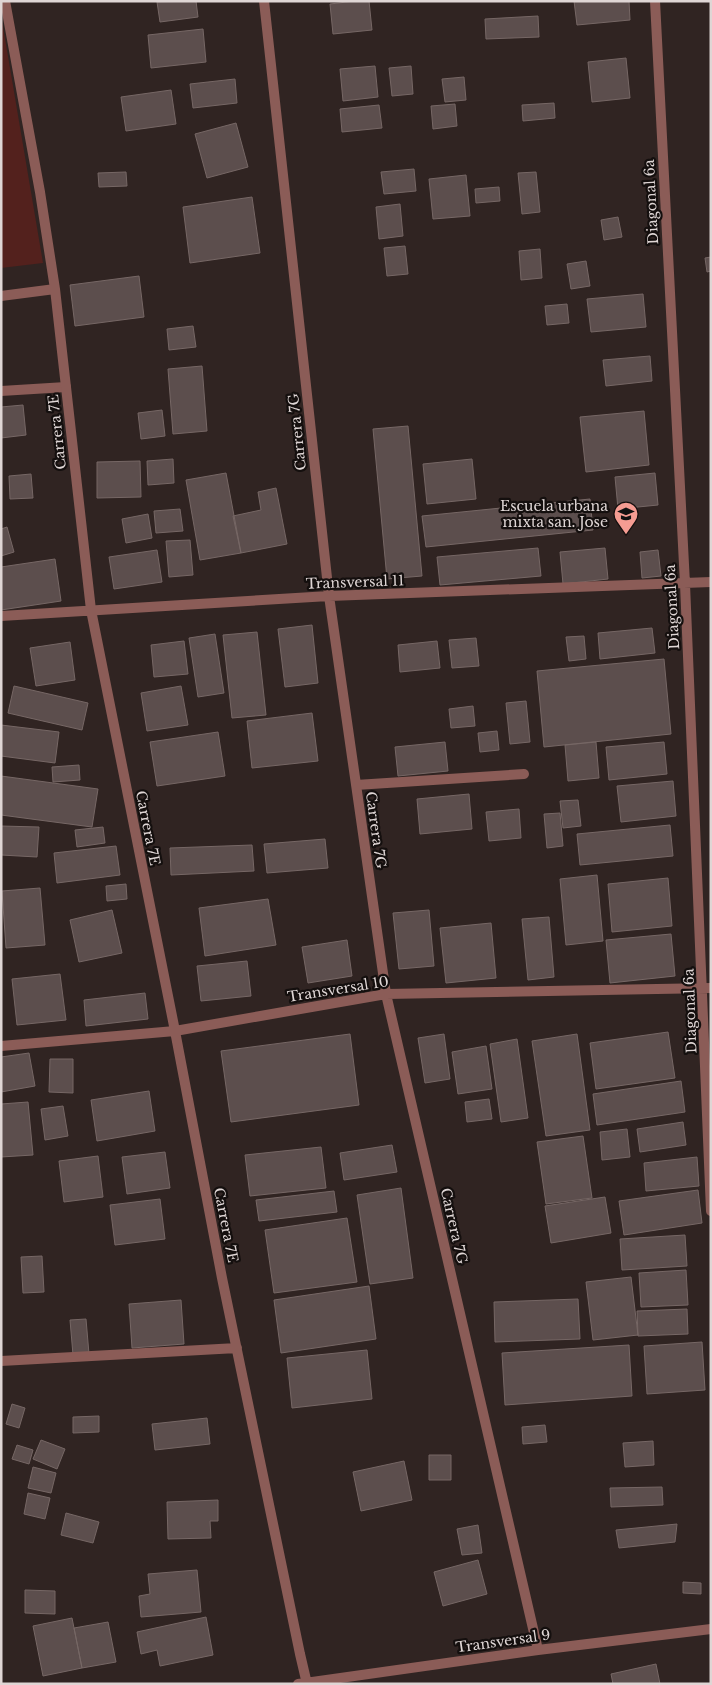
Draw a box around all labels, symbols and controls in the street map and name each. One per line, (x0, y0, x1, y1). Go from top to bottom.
street label: Diagonal 6a (640, 159, 662, 245)
street label: Carrera 7G (284, 392, 310, 472)
street label: Carrera 7E (44, 393, 70, 471)
place label: Escuela urbana mixta san. Jose (500, 497, 608, 531)
school or university icon: Escuela urbana mixta san. Jose (613, 501, 639, 535)
street label: Diagonal 6a (661, 564, 683, 650)
street label: Transversal 11 (305, 571, 405, 593)
street label: Carrera 7E (132, 789, 164, 867)
street label: Carrera 7G (362, 790, 390, 870)
street label: Diagonal 6a (680, 968, 700, 1054)
street label: Transversal 10 (286, 972, 390, 1006)
street label: Carrera 7E (210, 1186, 242, 1264)
street label: Carrera 7G (436, 1186, 472, 1266)
street label: Transversal 9 (455, 1625, 551, 1657)

